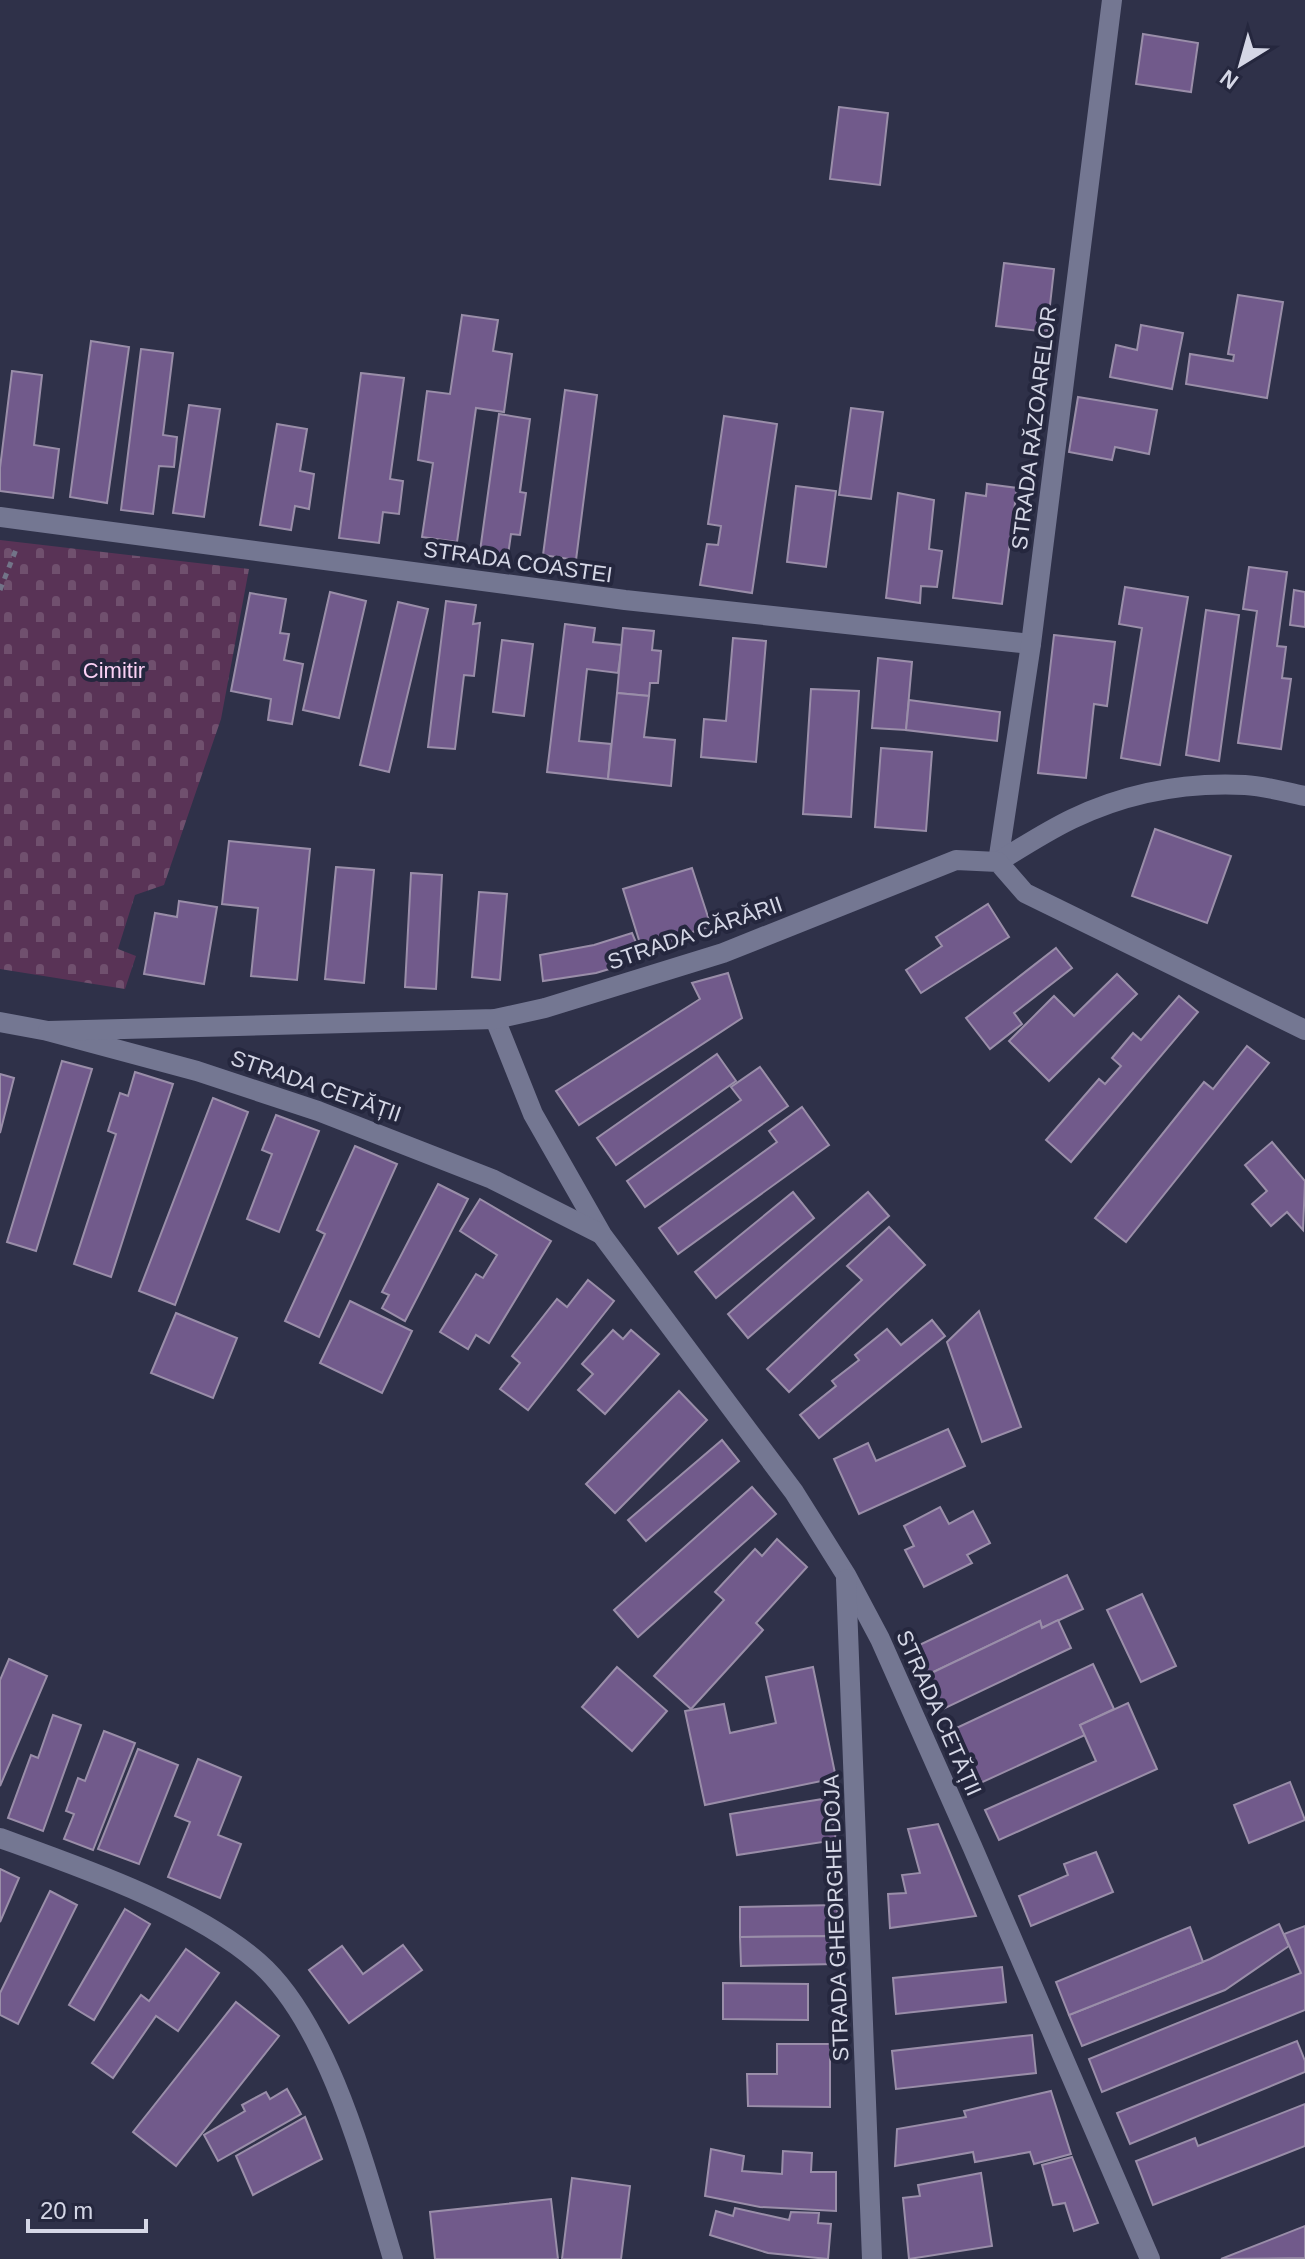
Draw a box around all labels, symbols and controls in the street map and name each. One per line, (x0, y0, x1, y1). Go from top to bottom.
north arrow (1201, 24, 1281, 104)
text: N (1215, 65, 1243, 94)
street label: STRADA RĂZOARELOR (1007, 305, 1061, 551)
street label: STRADA COASTEI (422, 536, 614, 588)
park label: Cimitir (83, 658, 145, 683)
street label: STRADA CĂRĂRII (604, 891, 786, 975)
street label: STRADA CETĂȚII (228, 1045, 404, 1127)
street label: STRADA CETĂȚII (891, 1626, 987, 1800)
street label: STRADA GHEORGHE DOJA (818, 1774, 854, 2062)
scale bar (28, 2183, 146, 2233)
text: 20 m (40, 2197, 93, 2224)

